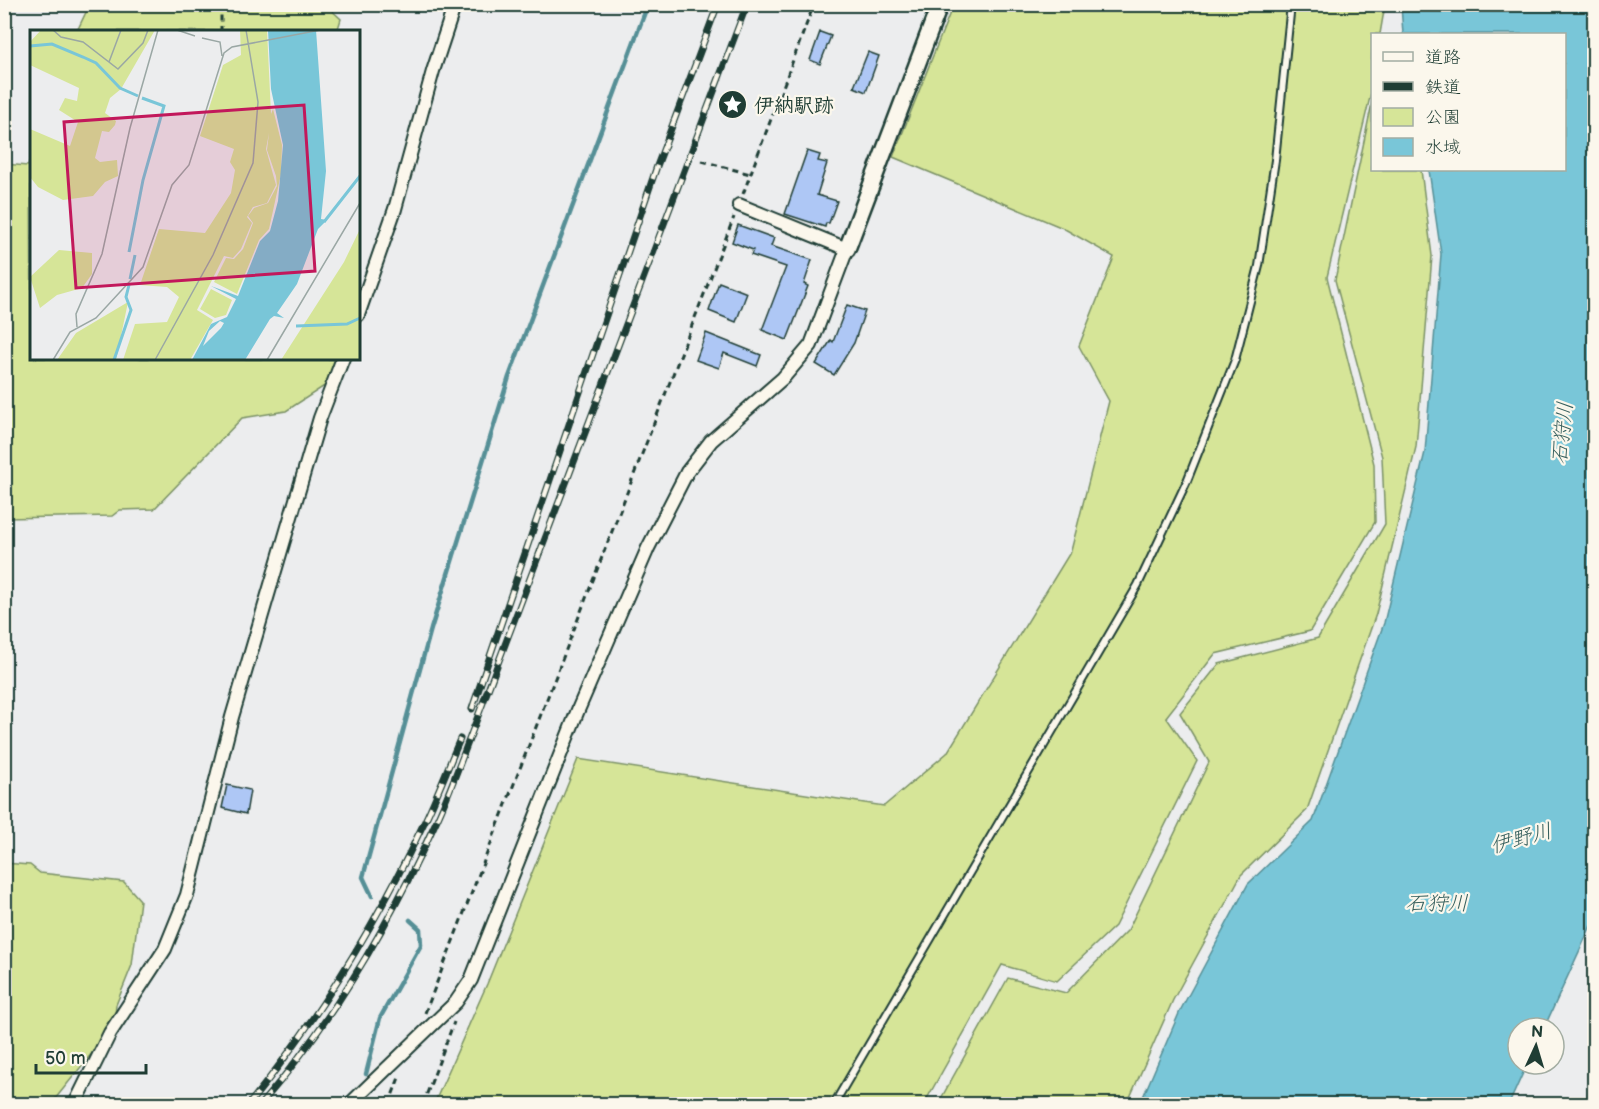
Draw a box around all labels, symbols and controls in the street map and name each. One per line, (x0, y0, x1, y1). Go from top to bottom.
inset map (30, 30, 360, 360)
legend (1371, 33, 1566, 171)
text: 道路 (1425, 47, 1461, 68)
text: 鉄道 (1425, 77, 1461, 98)
place icon: 伊納駅跡 (717, 89, 749, 121)
place label: 伊納駅跡 (754, 94, 834, 118)
text: 公園 (1425, 107, 1461, 128)
text: 水域 (1425, 137, 1461, 158)
water label: 石狩川 (1547, 400, 1578, 466)
water label: 伊野川 (1487, 818, 1555, 859)
water label: 石狩川 (1406, 891, 1469, 916)
north arrow (1506, 1016, 1566, 1076)
text: N (1530, 1023, 1544, 1042)
scale bar (36, 1037, 146, 1075)
text: 50 m (45, 1048, 86, 1069)

